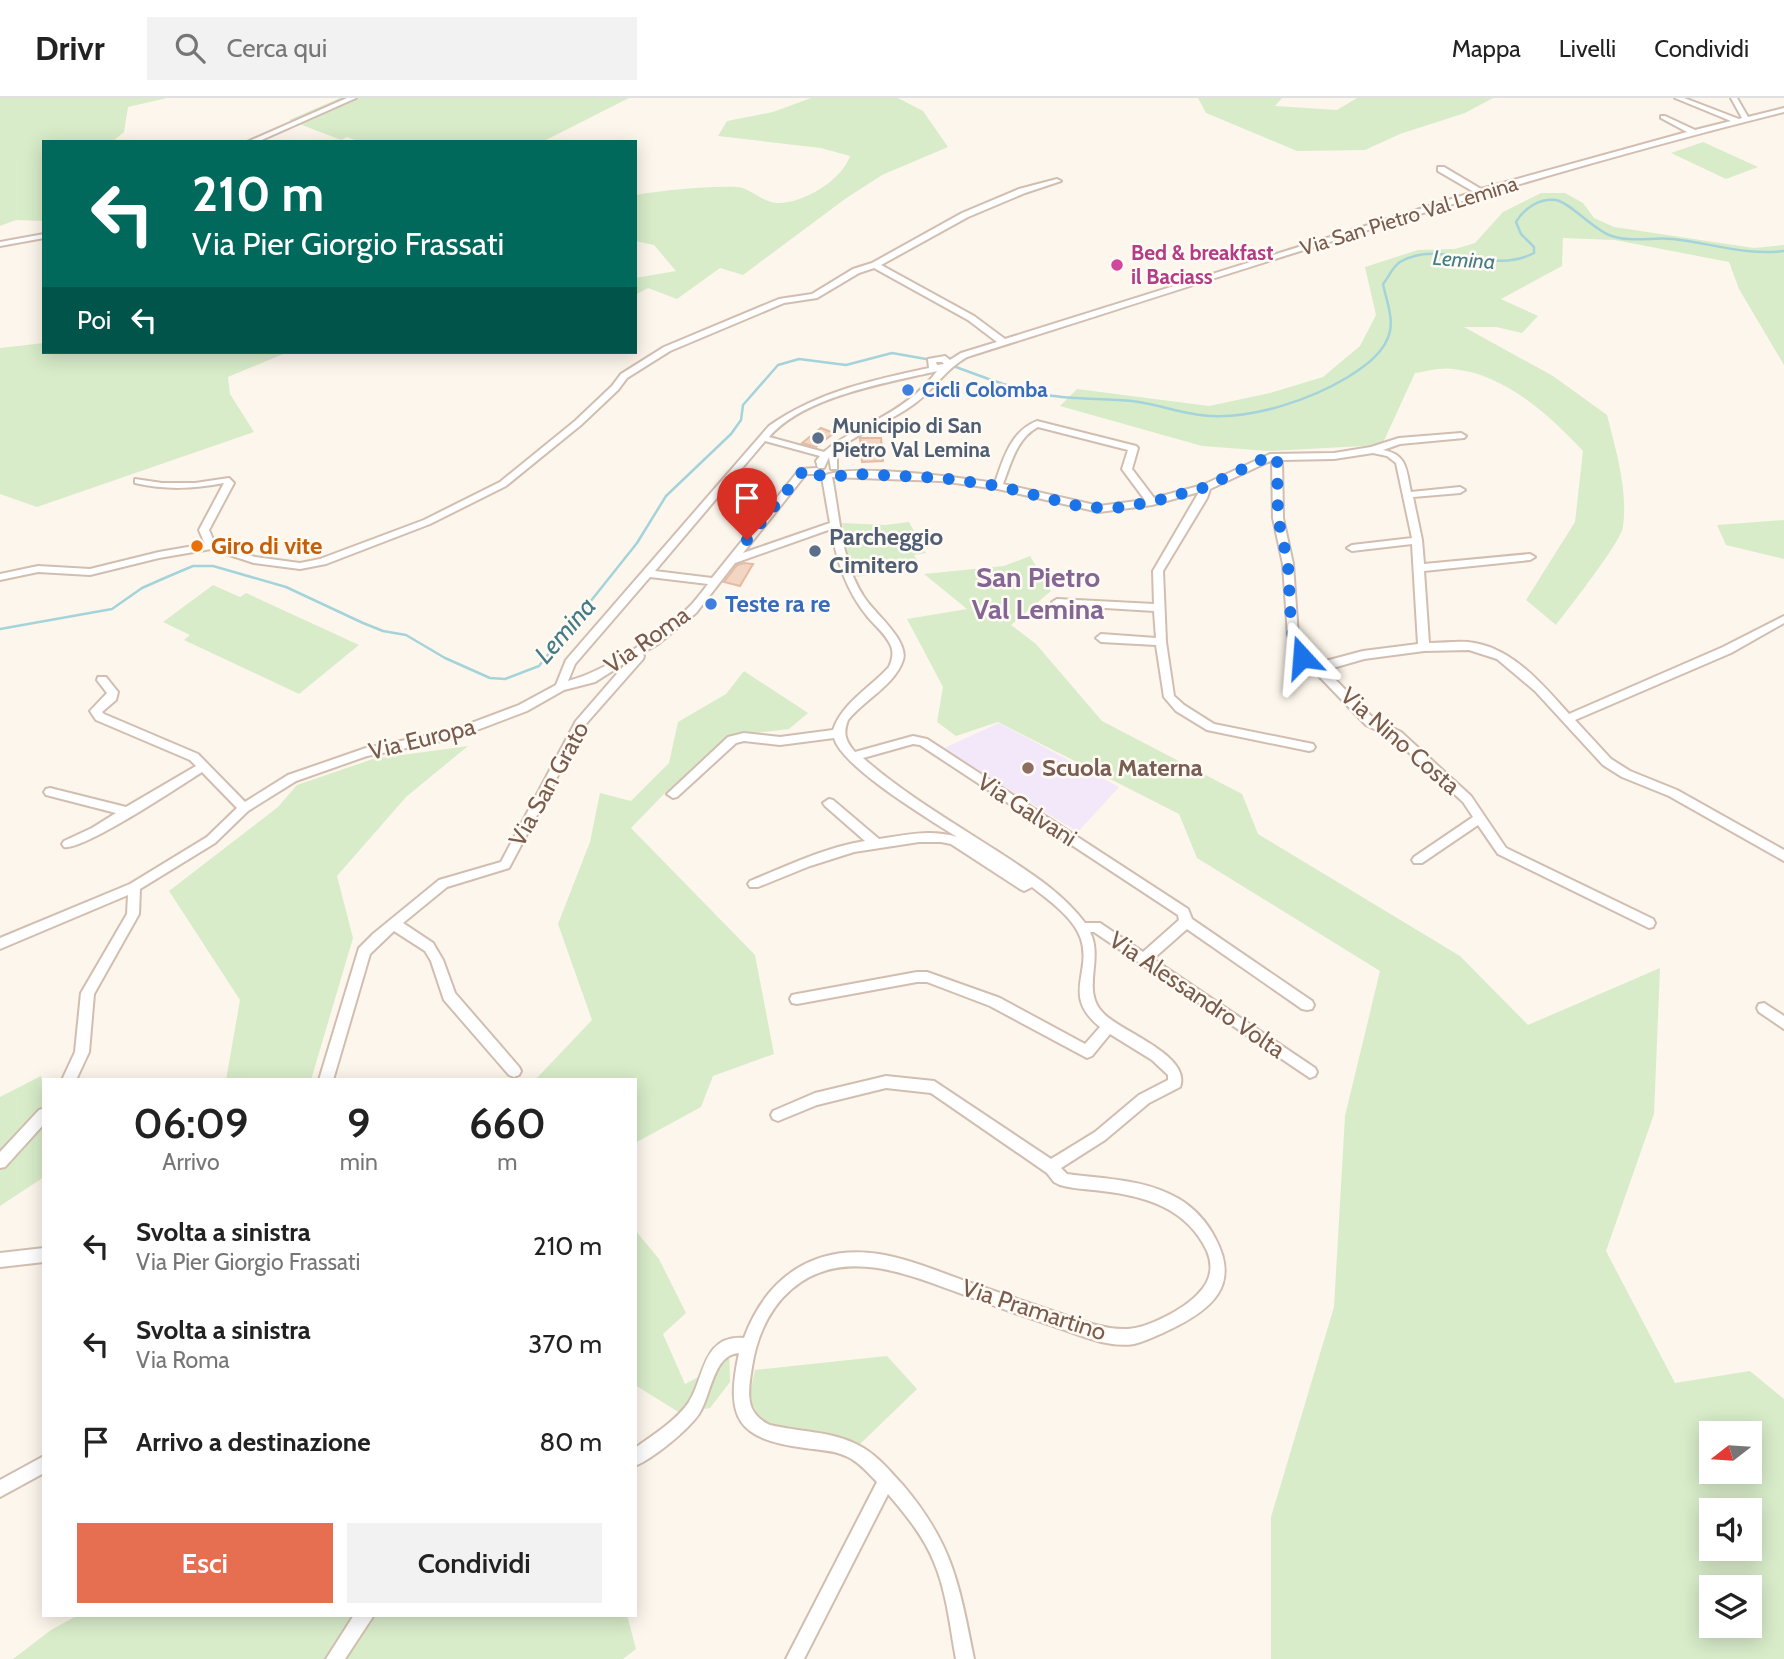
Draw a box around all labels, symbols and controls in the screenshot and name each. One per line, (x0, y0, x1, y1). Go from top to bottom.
search box (147, 17, 637, 80)
text: Drivr (35, 28, 105, 68)
icon: search (171, 29, 209, 67)
text: Cerca qui (227, 32, 327, 64)
text: Mappa (1452, 34, 1521, 63)
text: Livelli (1559, 34, 1616, 63)
text: Condividi (1654, 34, 1749, 63)
text: 210 m (192, 164, 324, 223)
icon: left (77, 168, 168, 259)
street label: Via San Pietro Val Lemina (1297, 171, 1521, 261)
text: Via Pier Giorgio Frassati (192, 224, 504, 263)
place label: Bed & breakfast il Baciass (1131, 240, 1273, 289)
water label: Lemina (1432, 245, 1496, 275)
marker: Bed & breakfast il Baciass (1109, 257, 1125, 273)
icon: left (125, 301, 163, 339)
text: Poi (77, 304, 111, 336)
place label: Cicli Colomba (922, 377, 1048, 402)
marker: Cicli Colomba (900, 382, 916, 398)
place label: Municipio di San Pietro Val Lemina (832, 413, 991, 462)
marker: Municipio di San Pietro Val Lemina (810, 430, 826, 446)
pin (717, 468, 777, 540)
icon: arrive (728, 479, 766, 517)
place label: Parcheggio Cimitero (829, 522, 944, 579)
place label: Giro di vite (211, 531, 322, 560)
marker: Giro di vite (189, 538, 205, 554)
marker: Parcheggio Cimitero (807, 543, 823, 559)
district label: San Pietro Val Lemina (972, 560, 1104, 626)
place label: Teste ra re (725, 589, 830, 618)
water label: Lemina (528, 590, 602, 670)
marker: Teste ra re (703, 596, 719, 612)
street label: Via Roma (598, 599, 695, 679)
position arrow (1265, 620, 1339, 694)
street label: Via Nino Costa (1335, 681, 1466, 801)
street label: Via Europa (366, 711, 478, 766)
street label: Via San Grato (502, 716, 595, 851)
place label: Scuola Materna (1042, 753, 1203, 782)
marker: Scuola Materna (1020, 760, 1036, 776)
street label: Via Galvani (972, 767, 1082, 852)
street label: Via Alessandro Volta (1104, 925, 1291, 1064)
text: 06:09 (133, 1097, 249, 1149)
text: 9 (347, 1097, 371, 1149)
text: 660 (469, 1097, 546, 1149)
text: Arrivo (162, 1148, 220, 1176)
text: min (340, 1148, 378, 1176)
text: m (497, 1148, 517, 1176)
text: Svolta a sinistra (136, 1216, 311, 1248)
icon: left (77, 1227, 115, 1265)
text: 210 m (533, 1230, 602, 1262)
text: Via Pier Giorgio Frassati (136, 1248, 360, 1276)
street label: Via Pramartino (958, 1273, 1110, 1347)
text: Svolta a sinistra (136, 1314, 311, 1346)
icon: left (77, 1325, 115, 1363)
text: 370 m (528, 1328, 602, 1360)
text: Via Roma (136, 1346, 229, 1374)
north arrow (1699, 1421, 1762, 1484)
map controls (1699, 1421, 1762, 1638)
icon: arrive (77, 1423, 115, 1461)
text: Arrivo a destinazione (136, 1426, 371, 1458)
text: 80 m (539, 1426, 602, 1458)
button: sound (1699, 1498, 1762, 1561)
button: Esci (77, 1523, 333, 1603)
button: Condividi (347, 1523, 602, 1603)
button: layers (1699, 1575, 1762, 1638)

